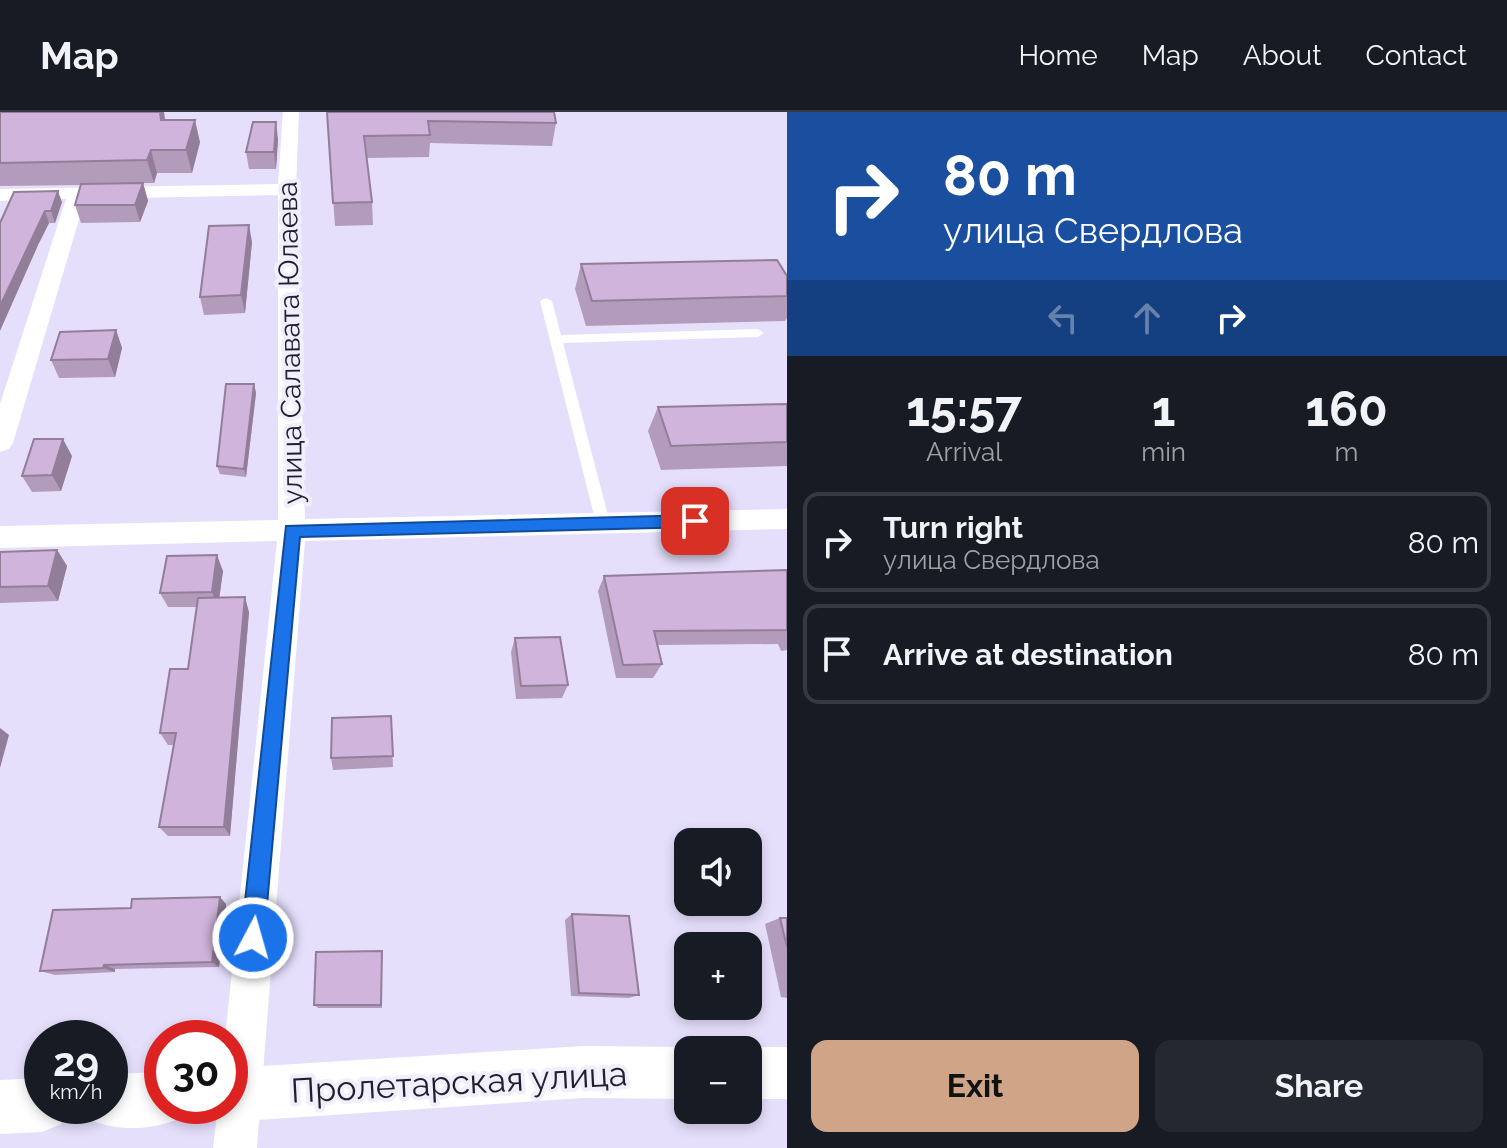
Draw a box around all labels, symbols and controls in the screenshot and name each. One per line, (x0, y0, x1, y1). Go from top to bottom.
text: Map (40, 33, 119, 78)
text: Home (1018, 39, 1098, 72)
text: Map (1142, 39, 1199, 72)
text: About (1243, 39, 1322, 72)
text: Contact (1366, 39, 1467, 72)
text: 80 m (943, 142, 1077, 208)
icon: right (811, 144, 915, 248)
street label: улица Салавата Юлаева (271, 181, 309, 505)
text: улица Свердлова (943, 209, 1243, 251)
icon: left (1041, 296, 1085, 340)
icon: ahead (1125, 296, 1169, 340)
icon: right (1209, 296, 1253, 340)
text: 15:57 (906, 381, 1022, 437)
text: 1 (1152, 381, 1176, 437)
text: 160 (1305, 381, 1388, 437)
text: Arrival (926, 437, 1002, 467)
text: min (1141, 437, 1186, 467)
text: m (1335, 437, 1358, 467)
pin (661, 487, 729, 555)
icon: arrive (673, 499, 717, 543)
text: Turn right (883, 510, 1023, 545)
icon: right (815, 520, 859, 564)
text: 80 m (1408, 525, 1479, 560)
text: улица Свердлова (883, 545, 1100, 575)
icon: arrive (815, 632, 859, 676)
text: Arrive at destination (883, 637, 1173, 672)
text: 80 m (1408, 637, 1479, 672)
map controls (674, 828, 762, 1124)
button: sound (674, 828, 762, 916)
position arrow (211, 896, 295, 980)
button: + (674, 932, 762, 1020)
speed limit sign: 30 (144, 1020, 248, 1124)
button: − (674, 1036, 762, 1124)
text: 29 (53, 1038, 99, 1085)
button: Exit (811, 1040, 1139, 1132)
button: Share (1155, 1040, 1483, 1132)
street label: Пролетарская улица (290, 1053, 628, 1111)
text: km/h (50, 1080, 102, 1104)

